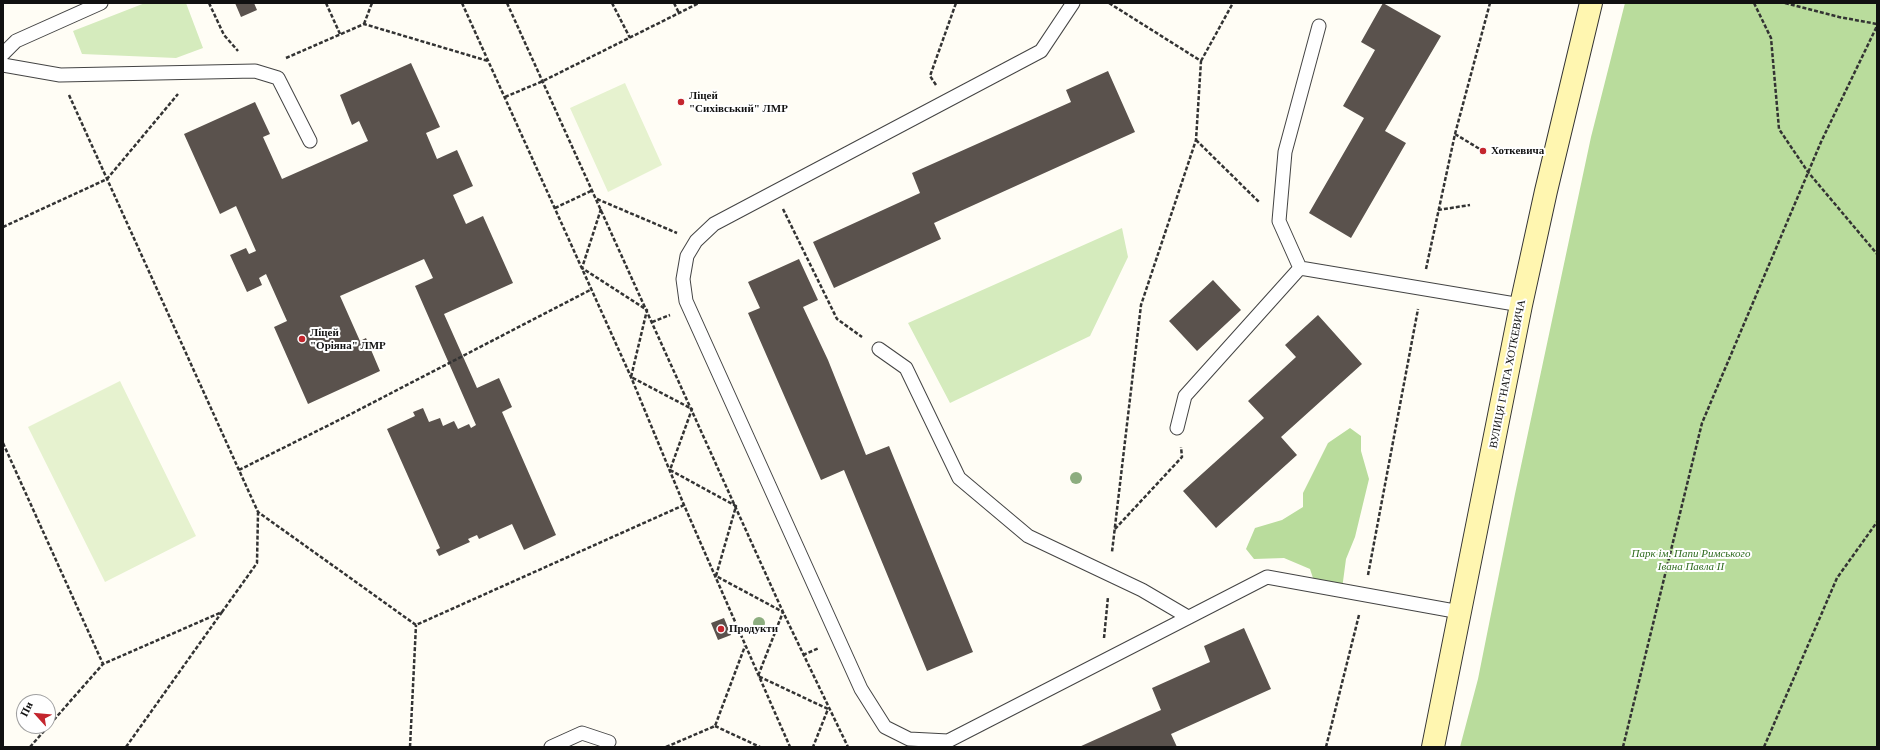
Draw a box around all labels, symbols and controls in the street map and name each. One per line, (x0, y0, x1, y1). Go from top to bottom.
place label: Ліцей "Сихівський" ЛМР (689, 89, 788, 115)
marker: Ліцей "Сихівський" ЛМР (676, 97, 686, 107)
place label: Хоткевича (1491, 144, 1544, 158)
marker: Хоткевича (1478, 146, 1488, 156)
street label: ВУЛИЦЯ ГНАТА ХОТКЕВИЧА (1487, 299, 1529, 449)
place label: Ліцей "Оріяна" ЛМР (310, 326, 386, 352)
marker: Ліцей "Оріяна" ЛМР (297, 334, 307, 344)
park label: Парк ім. Папи Римського Івана Павла ІІ (1632, 547, 1750, 573)
place label: Продукти (729, 622, 778, 636)
marker: Продукти (716, 624, 726, 634)
north arrow (16, 694, 56, 734)
text: Пн (17, 700, 35, 718)

